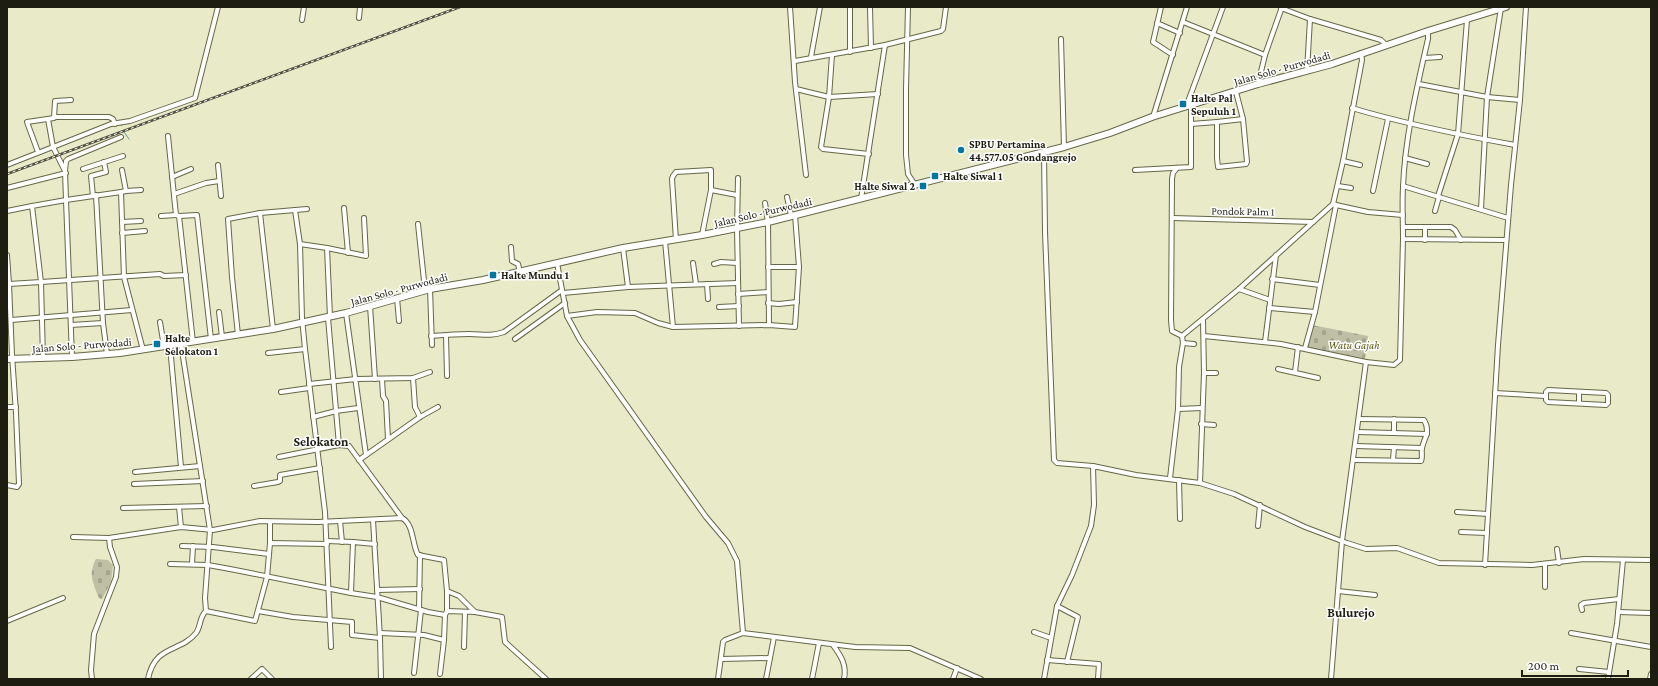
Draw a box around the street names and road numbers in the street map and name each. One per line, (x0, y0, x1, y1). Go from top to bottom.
street label: Jalan Solo - Purwodadi (1231, 48, 1332, 89)
street label: Jalan Solo - Purwodadi (712, 195, 813, 230)
street label: Pondok Palm 1 (1211, 204, 1275, 218)
street label: Jalan Solo - Purwodadi (348, 270, 449, 309)
street label: Jalan Solo - Purwodadi (31, 336, 132, 356)

